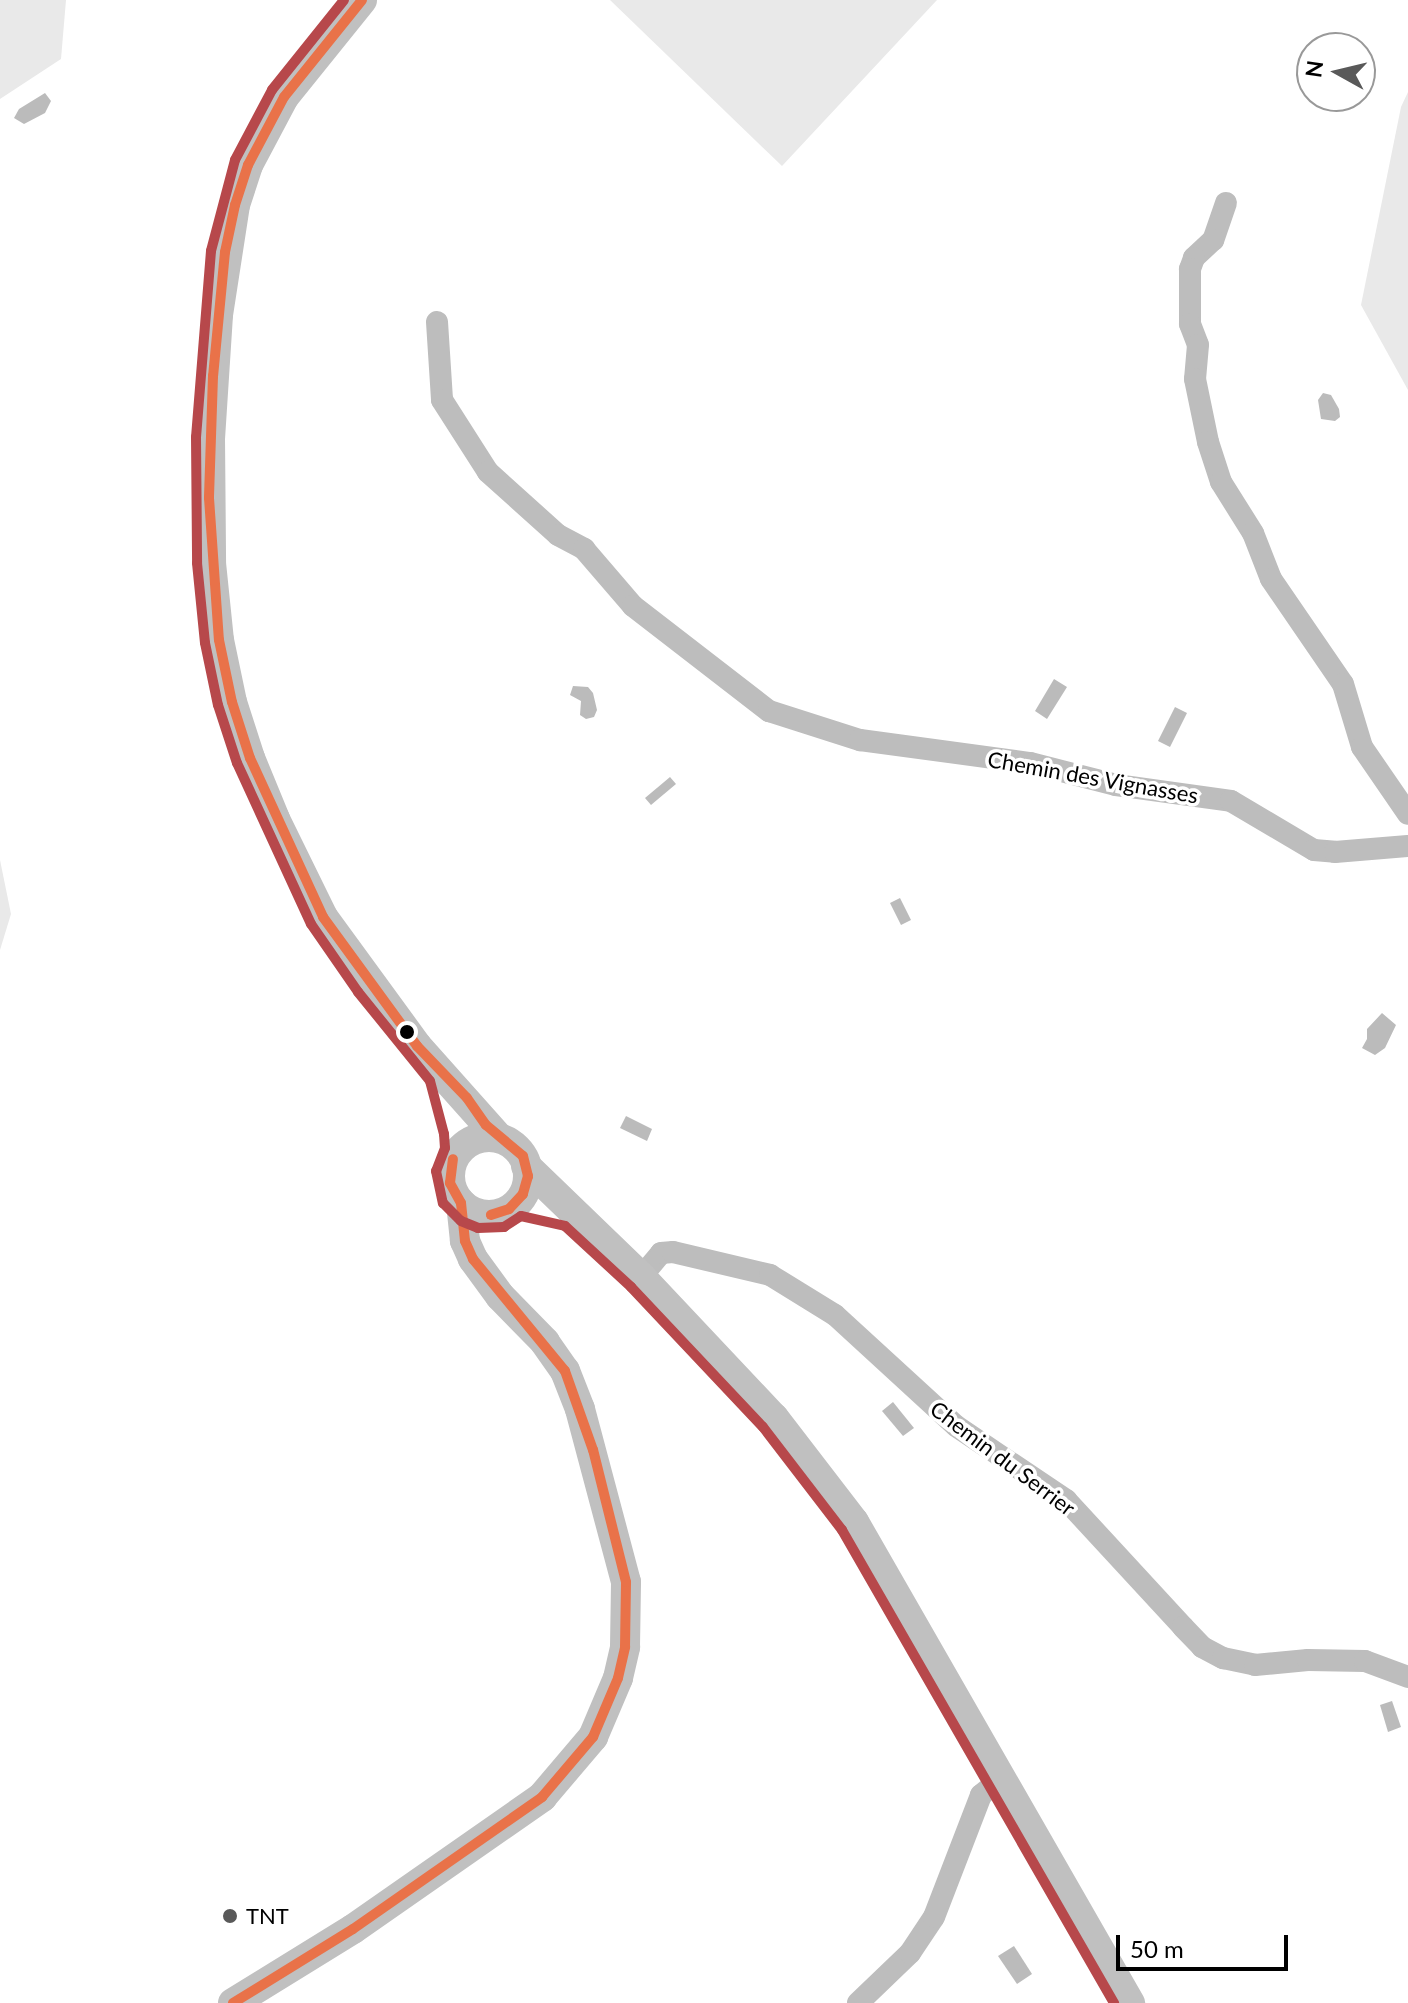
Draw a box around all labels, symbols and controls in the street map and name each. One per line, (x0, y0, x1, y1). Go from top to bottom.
north arrow (1296, 32, 1376, 112)
text: N (1299, 59, 1328, 79)
street label: Chemin des Vignasses (985, 745, 1201, 809)
unlabelled marker (399, 1024, 415, 1040)
street label: Chemin du Serrier (925, 1395, 1081, 1521)
place label: TNT (246, 1903, 289, 1929)
marker: TNT (221, 1907, 239, 1925)
scale bar (1120, 1919, 1292, 1969)
text: 50 m (1130, 1934, 1184, 1963)

